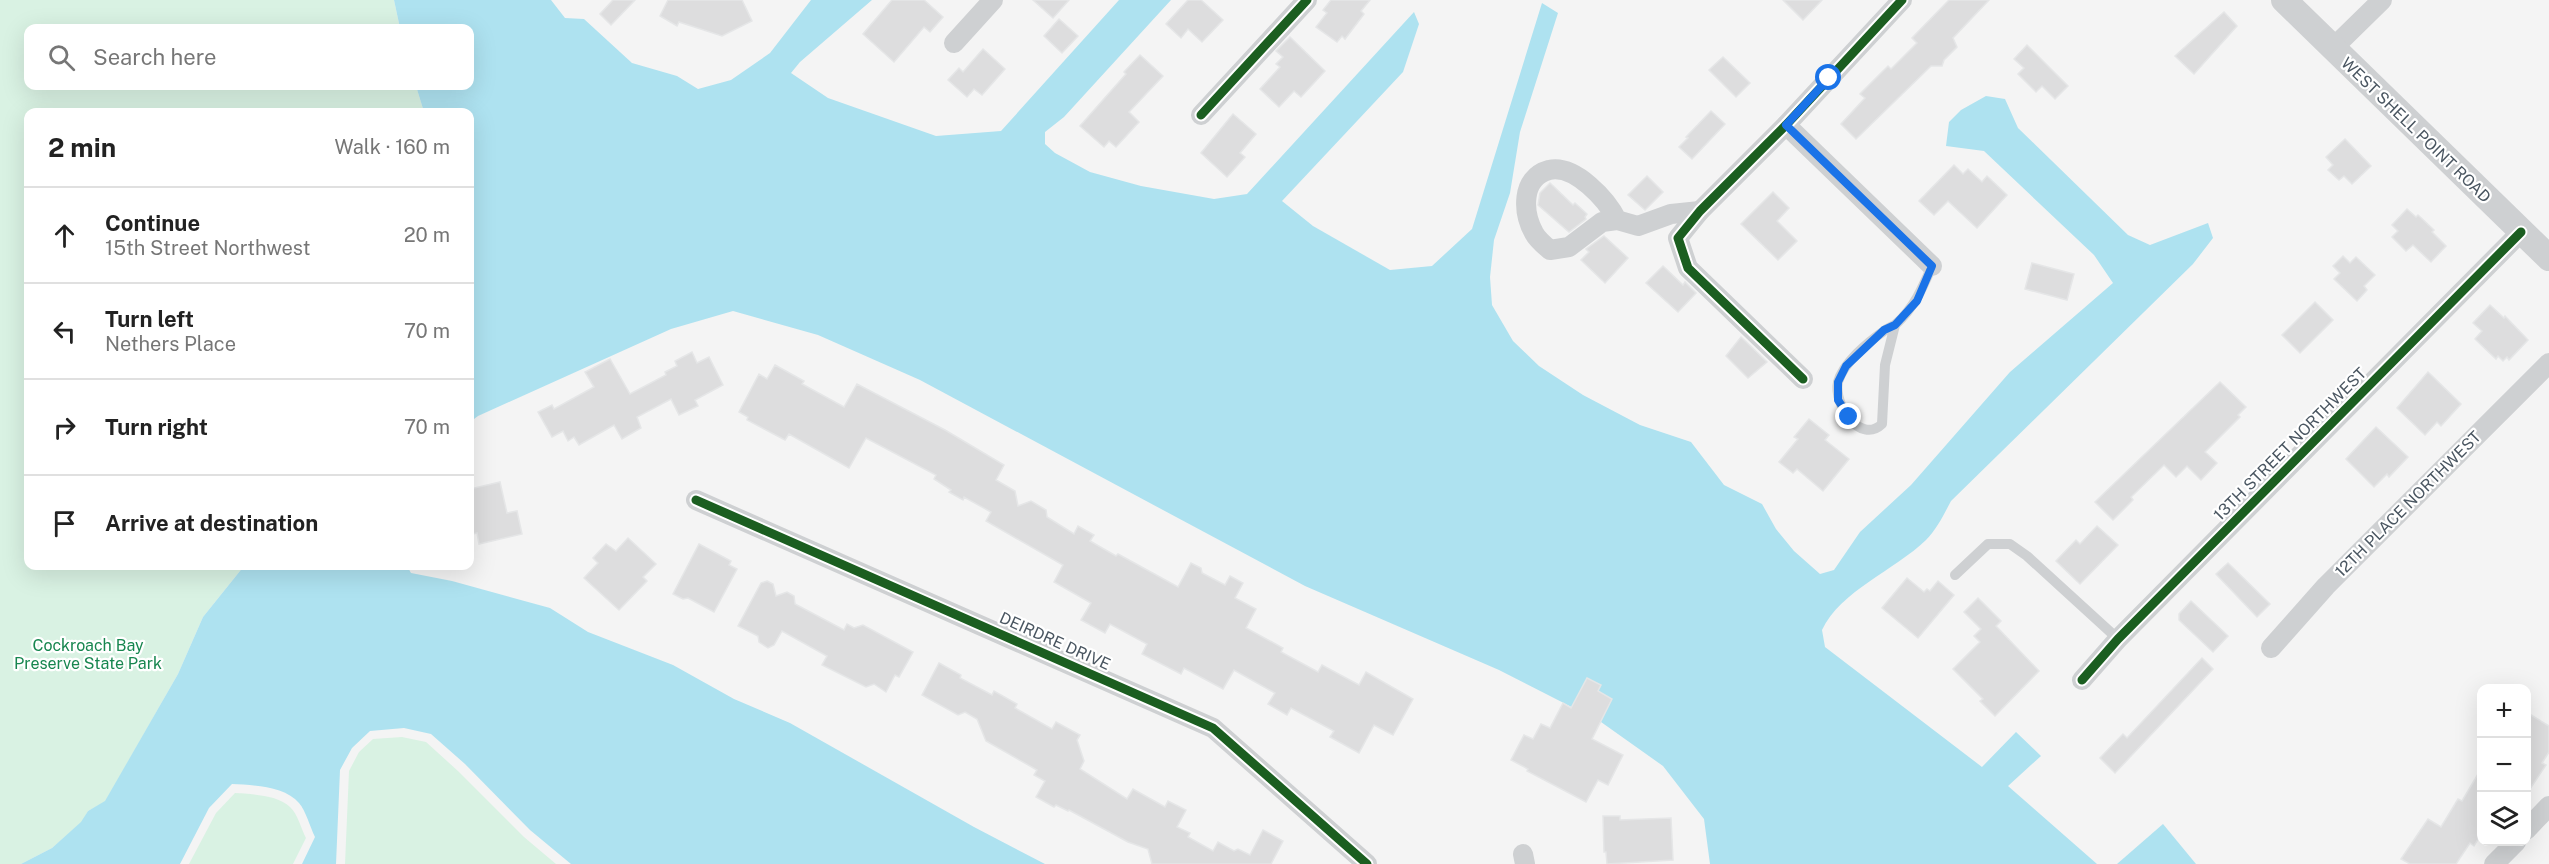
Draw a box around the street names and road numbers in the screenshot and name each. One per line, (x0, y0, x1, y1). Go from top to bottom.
street label: WEST SHELL POINT ROAD (2337, 53, 2495, 207)
street label: 13TH STREET NORTHWEST (2210, 363, 2371, 524)
street label: 12TH PLACE NORTHWEST (2331, 427, 2485, 581)
street label: DEIRDRE DRIVE (997, 608, 1113, 674)

